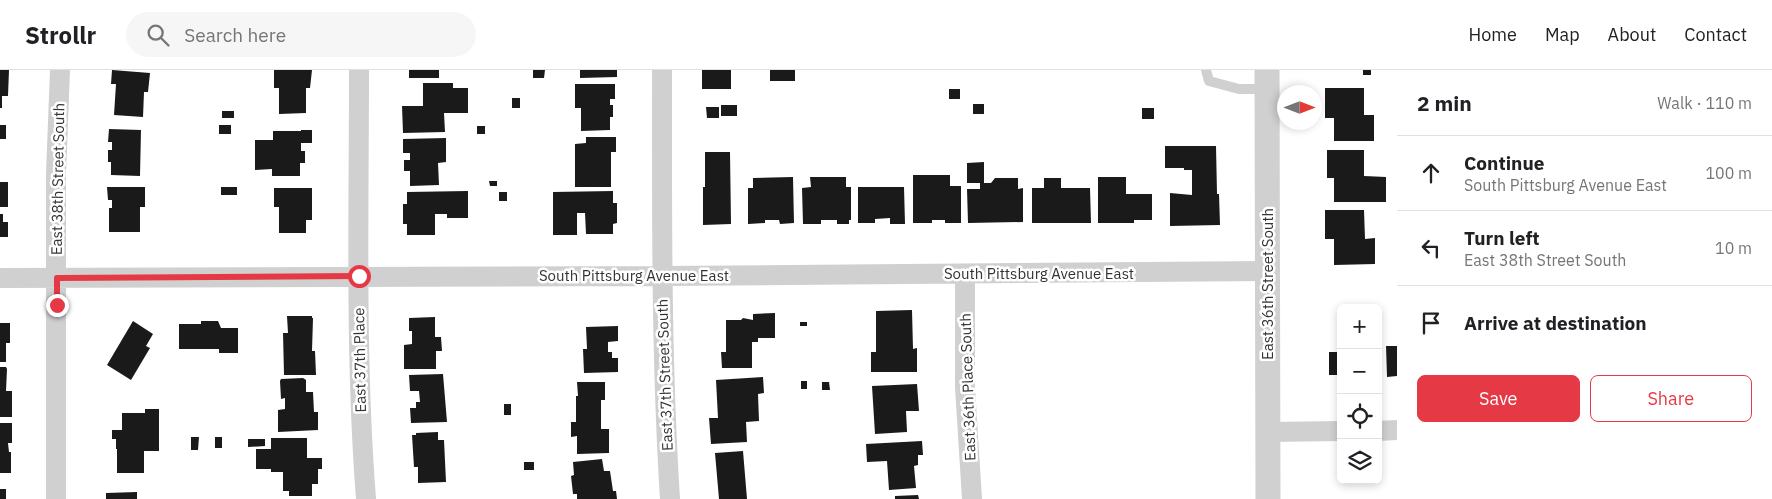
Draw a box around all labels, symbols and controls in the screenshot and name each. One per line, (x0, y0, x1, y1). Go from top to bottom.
search box (126, 12, 476, 57)
text: Strollr (25, 19, 96, 51)
icon: search (144, 21, 172, 49)
text: Search here (184, 23, 286, 47)
text: Home (1469, 23, 1517, 46)
text: Map (1545, 23, 1580, 46)
text: About (1608, 23, 1656, 46)
text: Contact (1684, 23, 1747, 46)
north arrow (1277, 85, 1322, 130)
text: 2 min (1417, 89, 1472, 117)
text: Walk · 110 m (1657, 93, 1752, 113)
street label: East 38th Street South (47, 103, 68, 255)
text: Continue (1464, 151, 1544, 175)
icon: ahead (1417, 159, 1445, 187)
text: 100 m (1705, 163, 1752, 183)
text: South Pittsburg Avenue East (1464, 175, 1667, 195)
street label: East 36th Street South (1258, 208, 1277, 360)
text: Turn left (1464, 226, 1540, 250)
icon: left (1417, 234, 1445, 262)
text: 10 m (1715, 238, 1752, 258)
text: East 38th Street South (1464, 250, 1626, 270)
street label: South Pittsburg Avenue East (944, 264, 1134, 283)
route start (348, 265, 371, 288)
street label: South Pittsburg Avenue East (539, 266, 729, 285)
route end (46, 294, 69, 317)
street label: East 37th Street South (652, 299, 677, 451)
map controls (1337, 304, 1382, 484)
button: + (1337, 304, 1382, 349)
street label: East 37th Place (349, 307, 370, 413)
icon: arrive (1417, 309, 1445, 337)
text: Arrive at destination (1464, 311, 1647, 335)
street label: East 36th Place South (955, 313, 980, 461)
button: − (1337, 349, 1382, 394)
button: Save (1417, 375, 1580, 422)
button: Share (1590, 375, 1752, 422)
button: locate (1337, 394, 1382, 439)
button: layers (1337, 439, 1382, 484)

